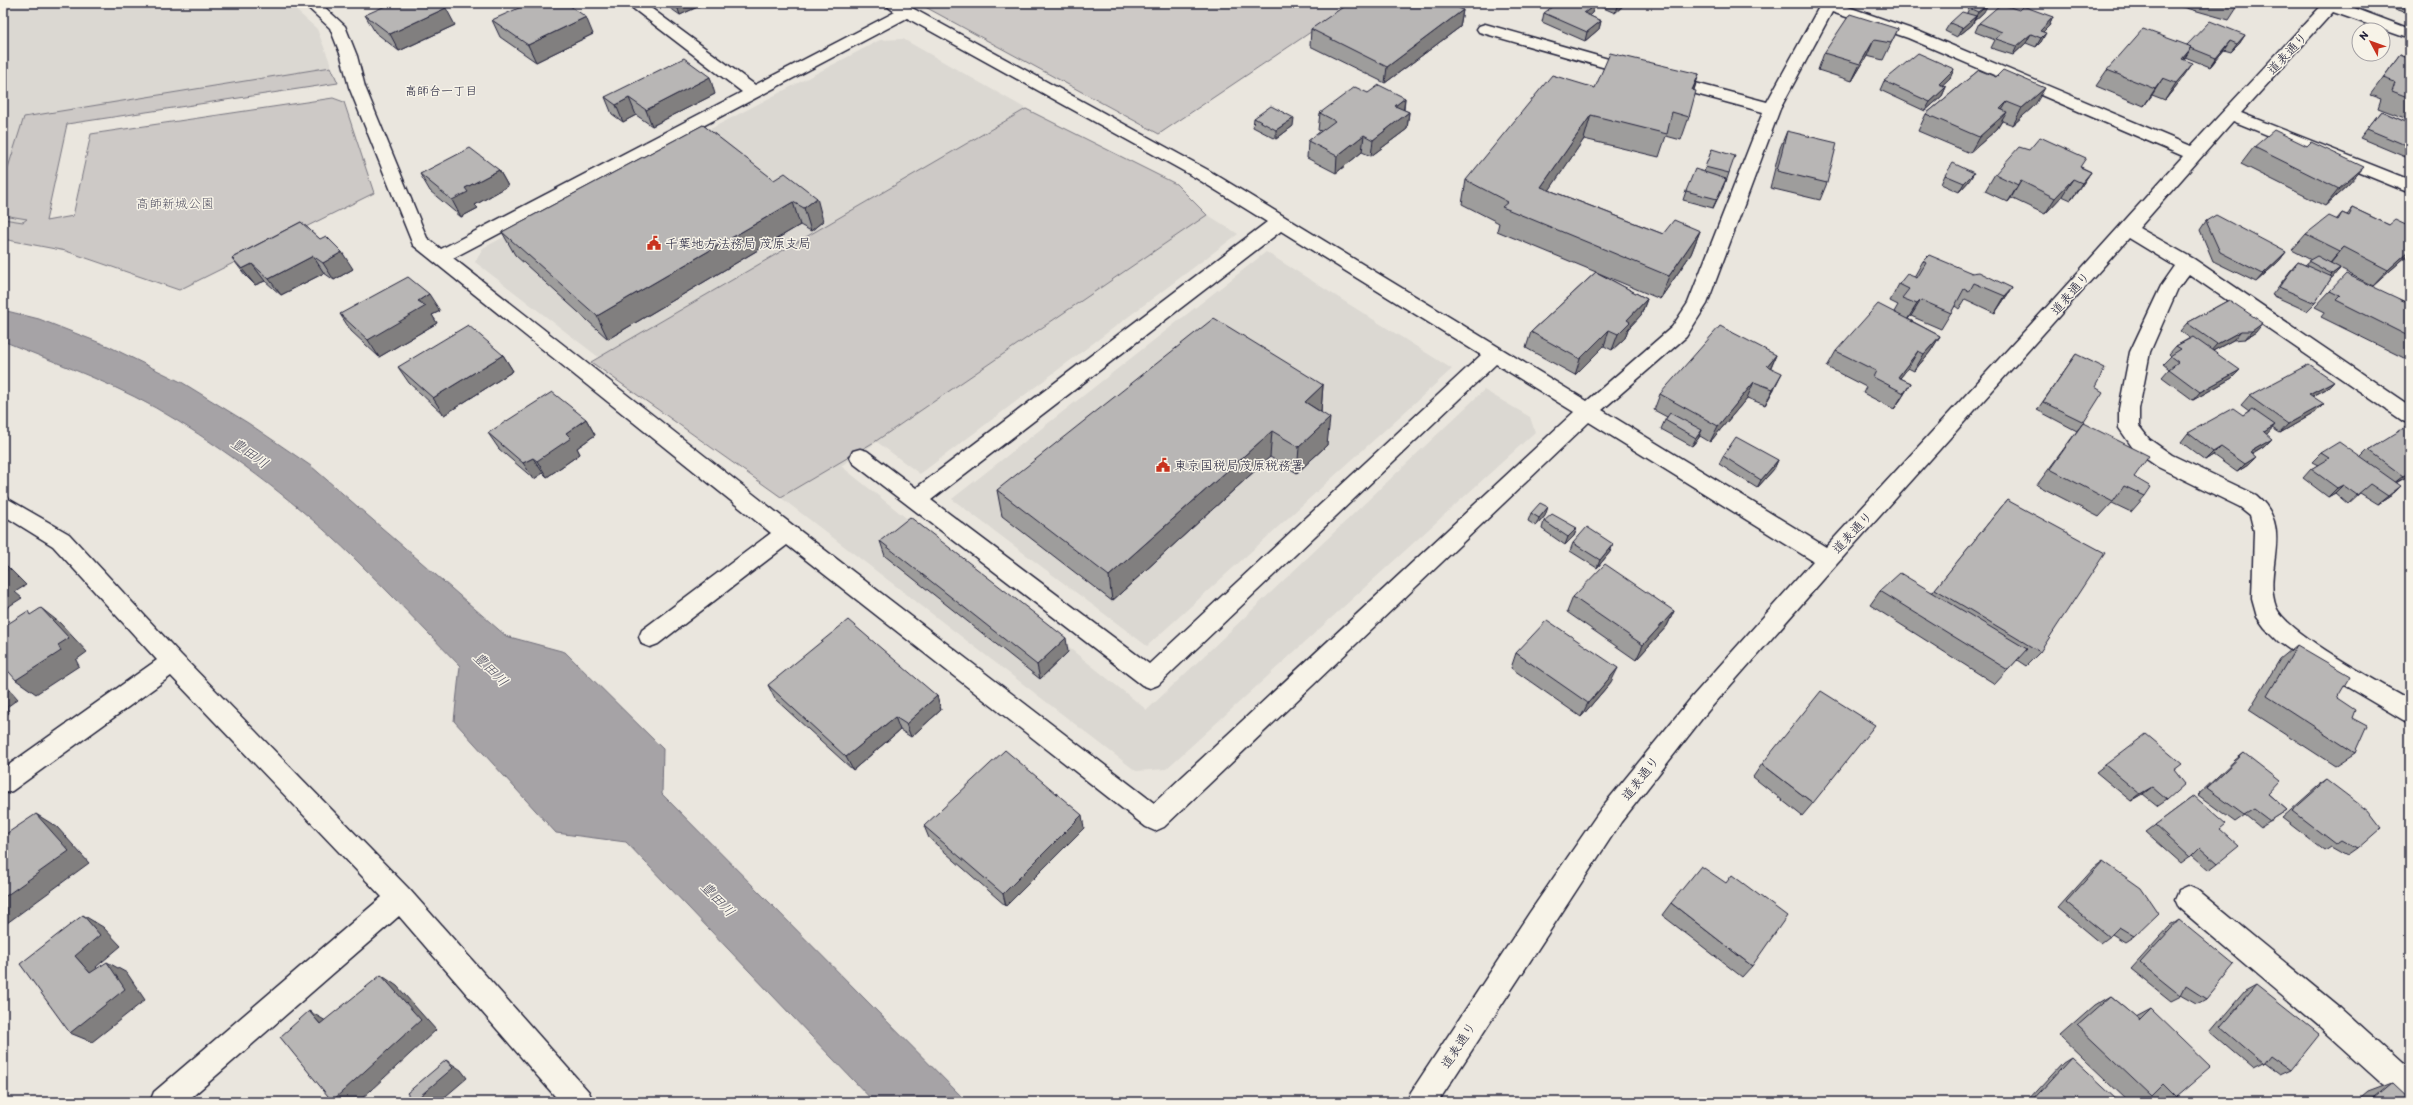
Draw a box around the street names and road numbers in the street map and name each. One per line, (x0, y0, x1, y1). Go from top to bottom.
street label: 道表通り (2264, 29, 2311, 77)
street label: 道表通り (2048, 269, 2093, 318)
street label: 道表通り (1829, 508, 1876, 556)
street label: 道表通り (1618, 753, 1662, 803)
street label: 道表通り (1438, 1019, 1479, 1071)

